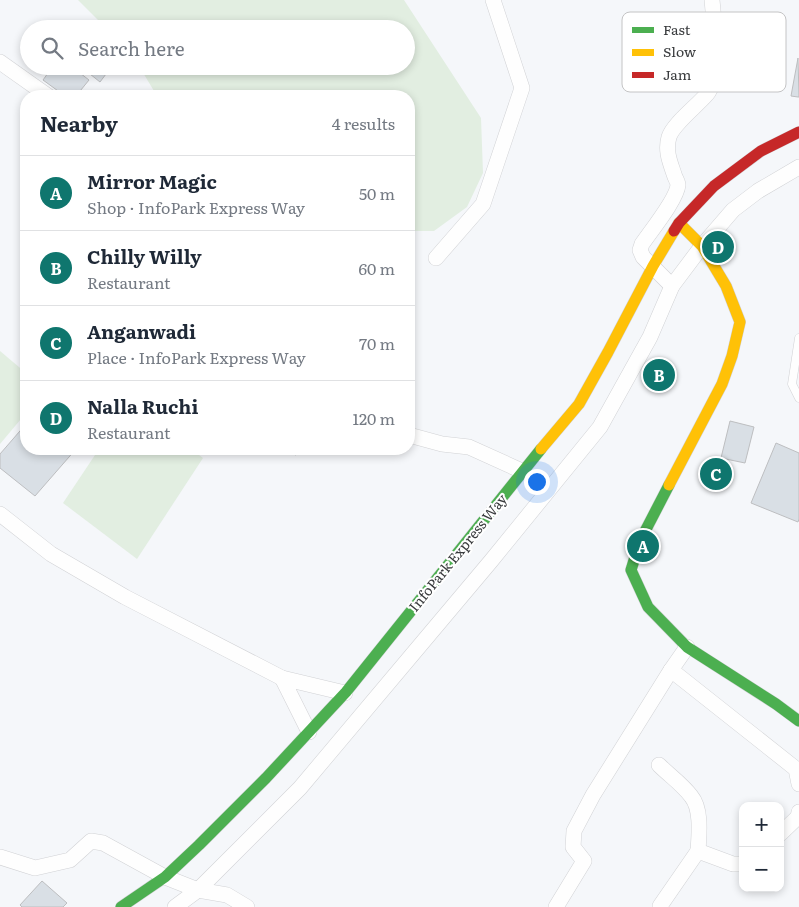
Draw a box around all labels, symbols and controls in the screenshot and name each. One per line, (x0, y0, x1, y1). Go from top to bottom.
legend (622, 12, 786, 92)
text: Fast (663, 19, 691, 39)
search box (20, 20, 415, 75)
icon: search (38, 34, 66, 62)
text: Search here (78, 34, 185, 62)
text: Slow (663, 41, 696, 61)
text: Jam (663, 64, 692, 84)
text: Nearby (40, 107, 118, 138)
text: 4 results (332, 111, 395, 135)
text: Mirror Magic (87, 167, 217, 195)
text: A (50, 181, 62, 205)
text: 50 m (359, 181, 395, 205)
text: Shop · InfoPark Express Way (87, 195, 305, 219)
pin: D (702, 228, 734, 266)
text: Chilly Willy (87, 242, 202, 270)
text: B (50, 256, 62, 280)
text: 60 m (358, 256, 395, 280)
text: Restaurant (87, 270, 171, 294)
text: Anganwadi (87, 317, 196, 345)
text: C (50, 331, 62, 355)
text: 70 m (359, 331, 395, 355)
text: Place · InfoPark Express Way (87, 345, 306, 369)
pin: B (643, 356, 675, 394)
text: Nalla Ruchi (87, 392, 198, 420)
text: D (50, 406, 62, 430)
text: 120 m (352, 406, 395, 430)
text: Restaurant (87, 420, 171, 444)
pin: C (700, 455, 732, 493)
your location (524, 469, 550, 495)
street label: InfoPark Express Way (403, 489, 512, 615)
pin: A (627, 527, 659, 565)
map controls (739, 802, 784, 892)
button: + (739, 802, 784, 847)
button: − (739, 847, 784, 892)

